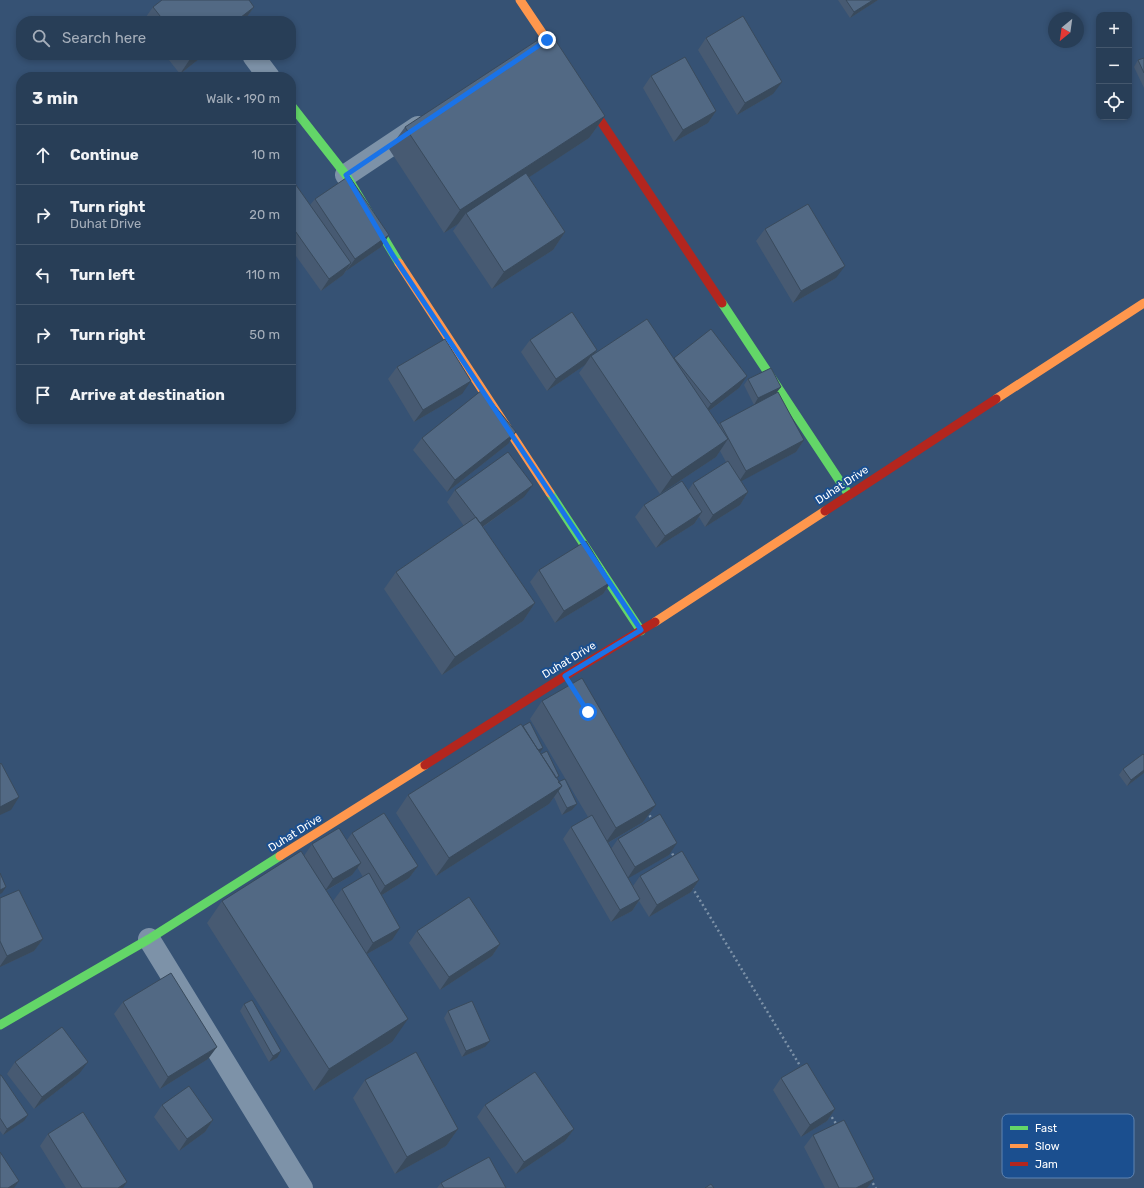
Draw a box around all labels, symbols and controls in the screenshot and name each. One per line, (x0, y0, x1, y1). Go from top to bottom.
north arrow (1048, 12, 1084, 48)
map controls (1096, 12, 1132, 120)
button: + (1096, 12, 1132, 48)
search box (16, 16, 296, 60)
icon: search (30, 27, 52, 49)
text: Search here (62, 29, 146, 47)
route end (538, 31, 556, 49)
button: − (1096, 48, 1132, 84)
button: locate (1096, 84, 1132, 120)
text: 3 min (32, 88, 78, 108)
text: Walk · 190 m (206, 91, 280, 106)
icon: ahead (32, 144, 54, 166)
text: Continue (70, 146, 139, 164)
text: 10 m (251, 147, 280, 162)
text: Turn right (70, 198, 145, 216)
icon: right (32, 204, 54, 226)
text: 20 m (249, 207, 280, 222)
text: Duhat Drive (70, 216, 141, 231)
icon: left (32, 264, 54, 286)
text: Turn left (70, 266, 135, 284)
text: 110 m (246, 267, 280, 282)
icon: right (32, 324, 54, 346)
text: Turn right (70, 326, 145, 344)
text: 50 m (249, 327, 280, 342)
icon: arrive (32, 384, 54, 406)
text: Arrive at destination (70, 386, 225, 404)
street label: Duhat Drive (813, 463, 871, 507)
street label: Duhat Drive (540, 639, 598, 681)
route start (579, 703, 597, 721)
street label: Duhat Drive (266, 811, 324, 855)
legend (1002, 1114, 1134, 1178)
text: Fast (1035, 1122, 1058, 1135)
text: Slow (1035, 1140, 1060, 1153)
text: Jam (1035, 1158, 1058, 1171)

